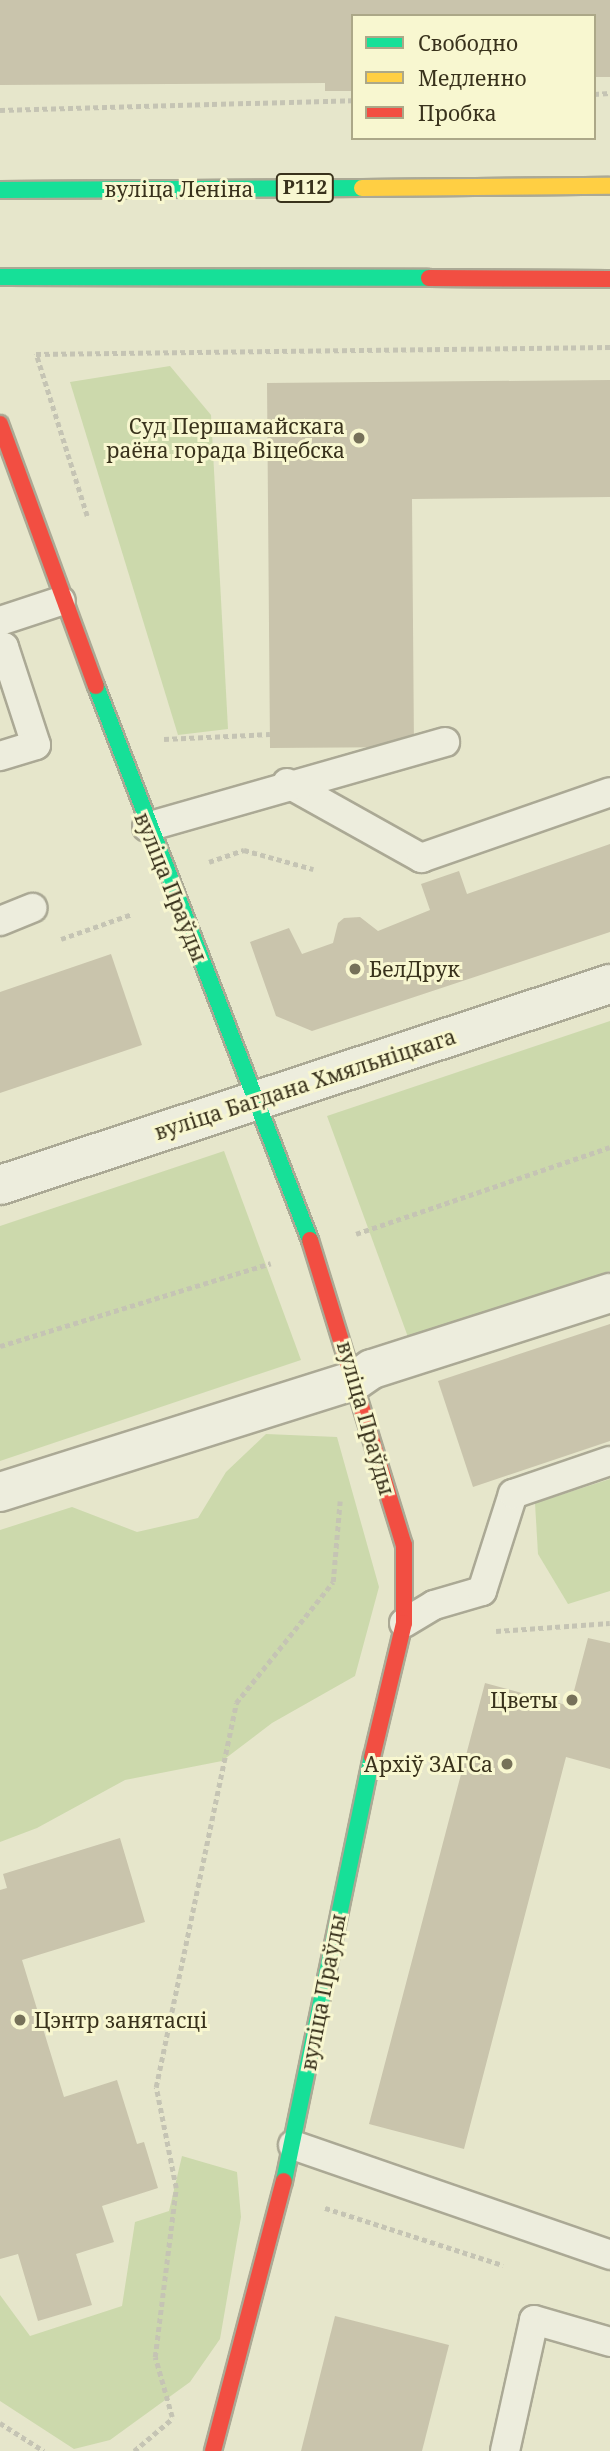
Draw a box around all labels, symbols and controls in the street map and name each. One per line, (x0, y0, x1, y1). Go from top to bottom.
legend (351, 14, 596, 140)
text: Свободно (418, 29, 518, 57)
text: Медленно (418, 64, 527, 92)
text: Пробка (418, 99, 497, 127)
road number: Р112 (275, 172, 335, 204)
street label: вуліца Леніна (105, 176, 253, 202)
place label: Суд Першамайскага раёна горада Віцебска (106, 413, 345, 463)
marker: Суд Першамайскага раёна горада Віцебска (351, 430, 367, 446)
street label: вуліца Праўды (130, 809, 212, 965)
place label: БелДрук (369, 956, 460, 982)
marker: БелДрук (347, 961, 363, 977)
street label: вуліца Багдана Хмяльніцкага (151, 1023, 459, 1145)
street label: вуліца Праўды (332, 1338, 400, 1498)
place label: Цветы (490, 1687, 558, 1713)
marker: Цветы (564, 1692, 580, 1708)
place label: Архіў ЗАГСа (364, 1751, 493, 1777)
marker: Архіў ЗАГСа (499, 1756, 515, 1772)
street label: вуліца Праўды (295, 1912, 351, 2072)
place label: Цэнтр занятасці (34, 2007, 207, 2033)
marker: Цэнтр занятасці (12, 2012, 28, 2028)

